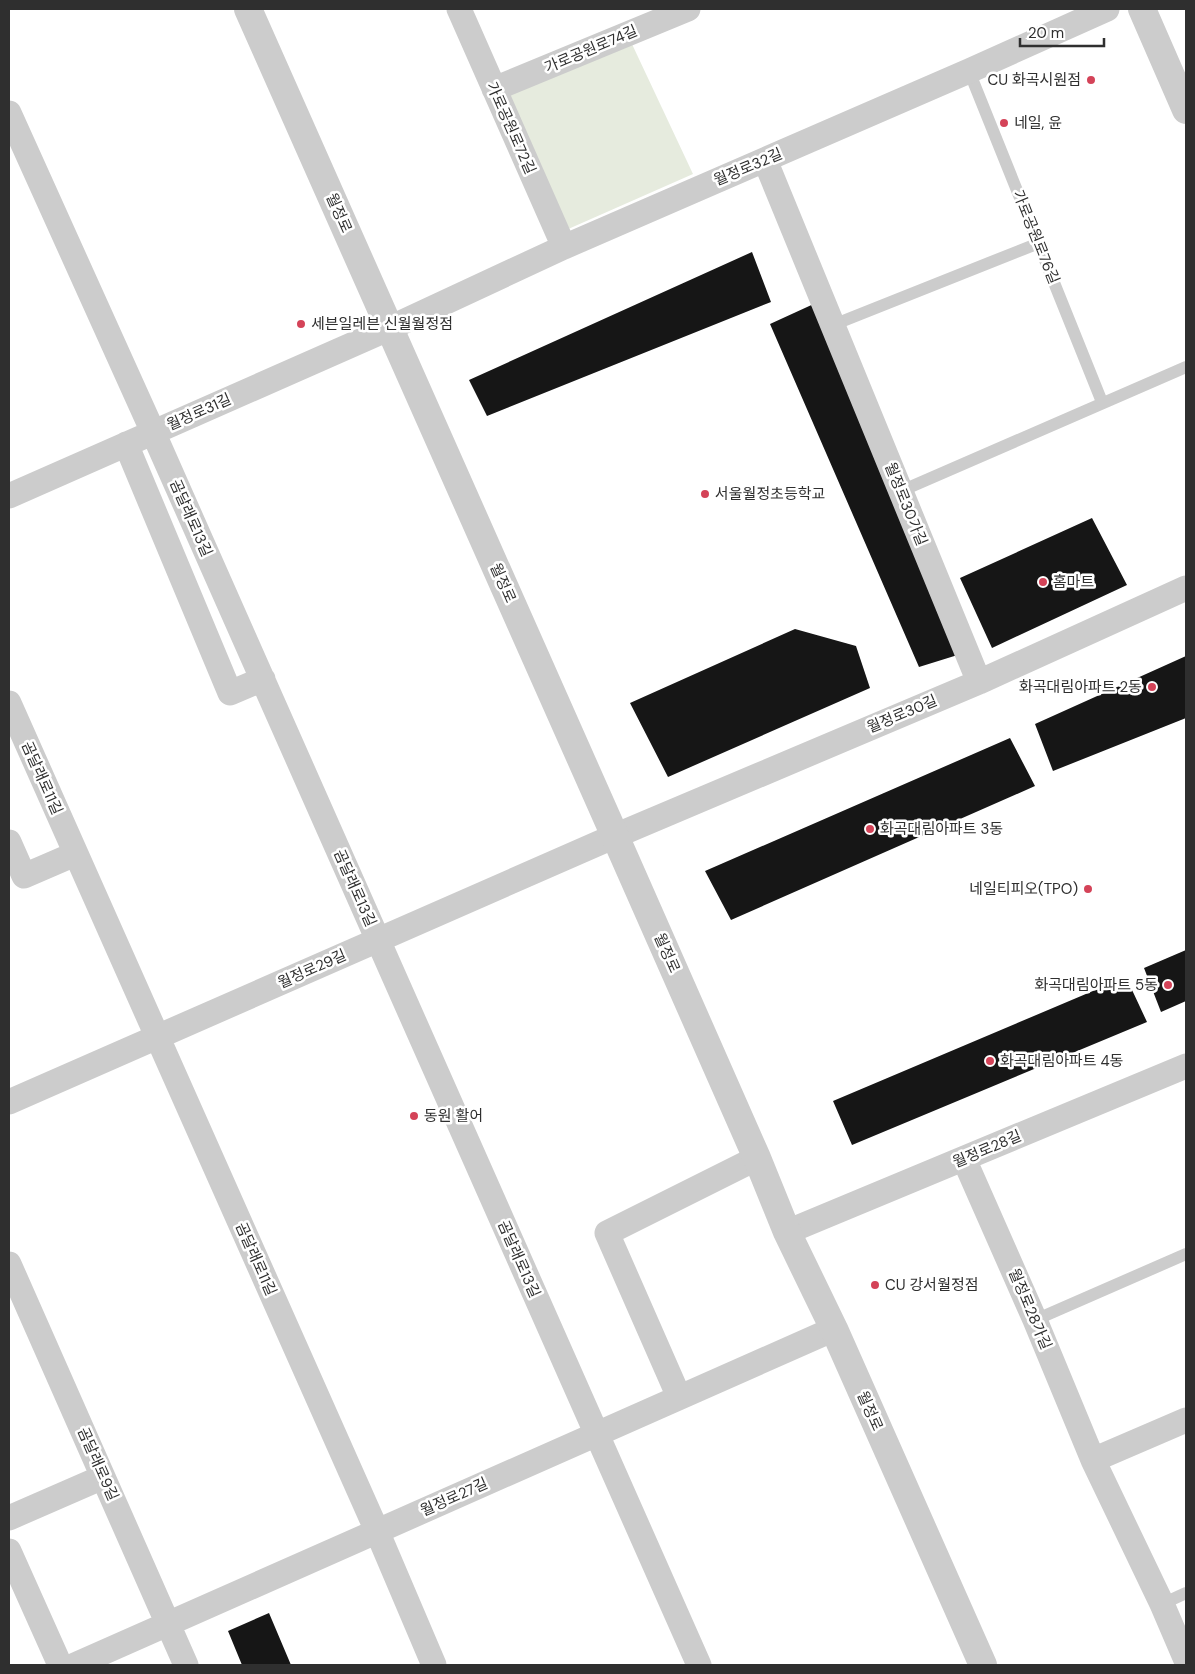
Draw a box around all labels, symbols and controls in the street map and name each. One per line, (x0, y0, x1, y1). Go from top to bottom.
scale bar (1020, 15, 1104, 47)
street label: 가로공원로74길 (542, 20, 640, 78)
text: 20 m (1028, 23, 1064, 43)
place label: CU 화곡시원점 (987, 70, 1081, 90)
marker: CU 화곡시원점 (1085, 74, 1097, 86)
street label: 가로공원로72길 (482, 79, 540, 177)
place label: 네일, 윤 (1014, 113, 1062, 133)
marker: 네일, 윤 (998, 117, 1010, 129)
street label: 월정로32길 (711, 144, 785, 190)
street label: 가로공원로76길 (1008, 187, 1064, 287)
street label: 월정로 (321, 190, 357, 236)
place label: 세븐일레븐 신월월정점 (311, 314, 453, 334)
marker: 세븐일레븐 신월월정점 (295, 318, 307, 330)
street label: 월정로31길 (164, 389, 234, 435)
street label: 월정로30가길 (880, 459, 932, 549)
street label: 곰달래로13길 (165, 476, 217, 560)
place label: 서울월정초등학교 (715, 484, 825, 504)
marker: 서울월정초등학교 (699, 488, 711, 500)
street label: 월정로 (485, 560, 521, 606)
place label: 홈마트 (1053, 572, 1095, 592)
marker: 홈마트 (1037, 576, 1049, 588)
place label: 화곡대림아파트 2동 (1019, 677, 1142, 697)
marker: 화곡대림아파트 2동 (1146, 681, 1158, 693)
street label: 월정로30길 (864, 690, 940, 738)
street label: 곰달래로11길 (17, 738, 67, 818)
place label: 화곡대림아파트 3동 (880, 819, 1003, 839)
marker: 화곡대림아파트 3동 (864, 823, 876, 835)
street label: 곰달래로13길 (329, 846, 381, 930)
place label: 네일티피오(TPO) (969, 879, 1078, 899)
marker: 네일티피오(TPO) (1082, 883, 1094, 895)
street label: 월정로 (649, 930, 685, 976)
street label: 월정로29길 (275, 945, 349, 993)
place label: 화곡대림아파트 5동 (1034, 975, 1158, 995)
marker: 화곡대림아파트 5동 (1162, 979, 1174, 991)
place label: 화곡대림아파트 4동 (1000, 1051, 1124, 1071)
marker: 화곡대림아파트 4동 (984, 1055, 996, 1067)
place label: 동원 활어 (424, 1106, 483, 1126)
marker: 동원 활어 (408, 1110, 420, 1122)
street label: 월정로28길 (950, 1126, 1024, 1172)
street label: 곰달래로13길 (493, 1217, 545, 1301)
street label: 곰달래로11길 (231, 1219, 281, 1299)
street label: 월정로28가길 (1004, 1265, 1056, 1353)
place label: CU 강서월정점 (885, 1275, 979, 1295)
marker: CU 강서월정점 (869, 1279, 881, 1291)
street label: 월정로 (852, 1388, 888, 1434)
street label: 곰달래로9길 (73, 1424, 123, 1504)
street label: 월정로27길 (417, 1473, 491, 1521)

